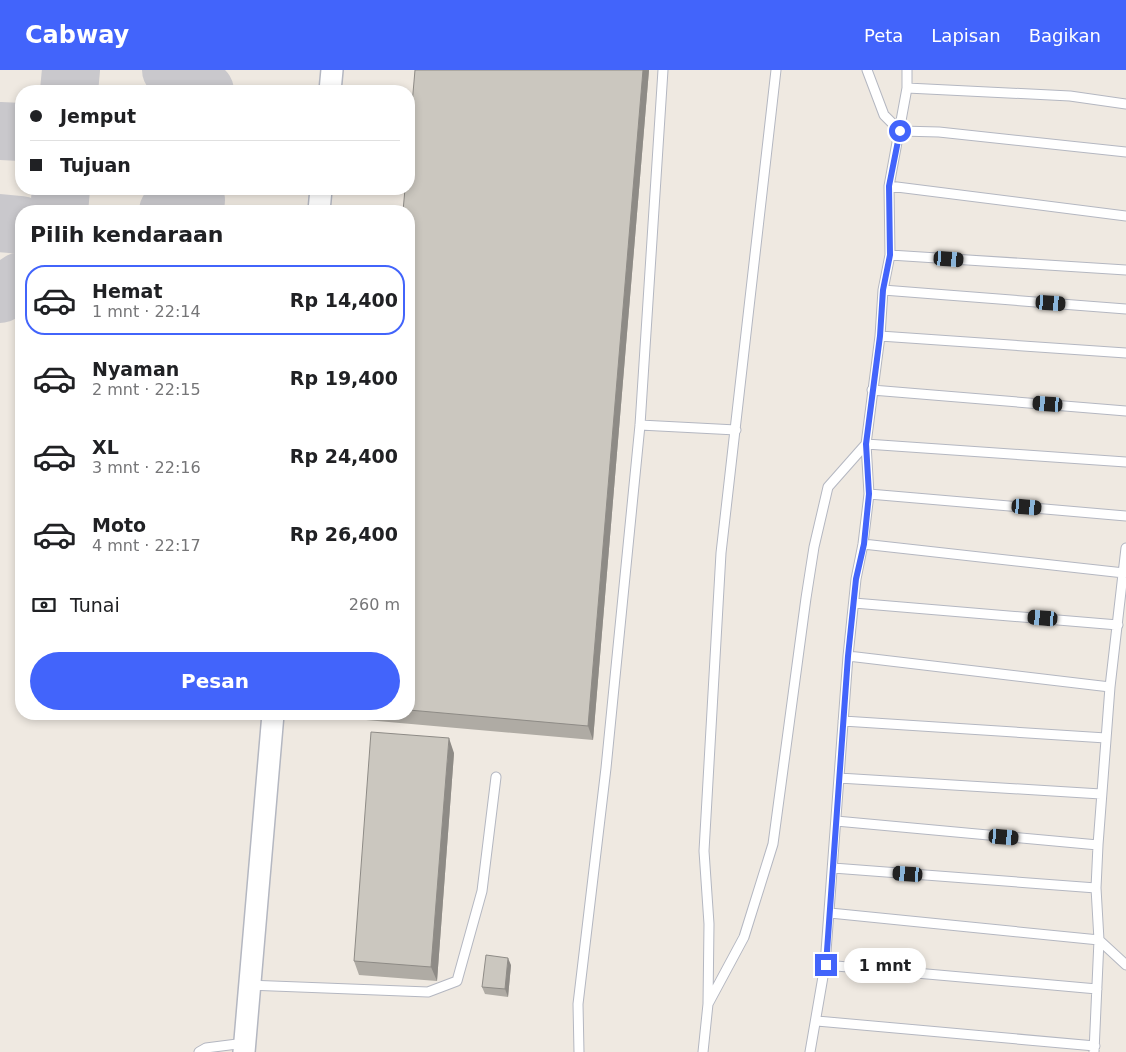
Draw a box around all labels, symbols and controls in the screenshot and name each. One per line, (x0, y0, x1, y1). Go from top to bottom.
text: Cabway (25, 21, 129, 49)
text: Peta (864, 25, 903, 46)
text: Lapisan (931, 25, 1001, 46)
text: Bagikan (1029, 25, 1101, 46)
text: Jemput (60, 105, 136, 127)
route start (889, 120, 911, 142)
text: Tujuan (60, 154, 131, 176)
text: Pilih kendaraan (30, 222, 224, 247)
car (933, 250, 964, 268)
icon: car (32, 278, 77, 323)
text: Hemat (92, 280, 163, 302)
text: Rp 14,400 (290, 289, 398, 311)
car (1035, 294, 1066, 312)
text: 1 mnt · 22:14 (92, 302, 201, 321)
icon: car (32, 356, 77, 401)
text: Nyaman (92, 358, 179, 380)
text: Rp 19,400 (290, 367, 398, 389)
text: 2 mnt · 22:15 (92, 380, 201, 399)
car (1032, 395, 1063, 413)
icon: car (32, 434, 77, 479)
text: XL (92, 436, 119, 458)
text: Rp 24,400 (290, 445, 398, 467)
text: 3 mnt · 22:16 (92, 458, 201, 477)
car (1011, 498, 1042, 516)
icon: car (32, 512, 77, 557)
text: Moto (92, 514, 146, 536)
text: Rp 26,400 (290, 523, 398, 545)
text: 4 mnt · 22:17 (92, 536, 201, 555)
icon: cash (30, 591, 58, 619)
text: Tunai (70, 594, 120, 616)
text: 260 m (349, 595, 400, 614)
car (1027, 609, 1058, 627)
button: Pesan (30, 652, 400, 710)
car (988, 828, 1019, 846)
car (892, 865, 923, 883)
callout: 1 mnt (844, 948, 926, 982)
route end (815, 954, 837, 976)
text: 1 mnt (859, 956, 911, 975)

